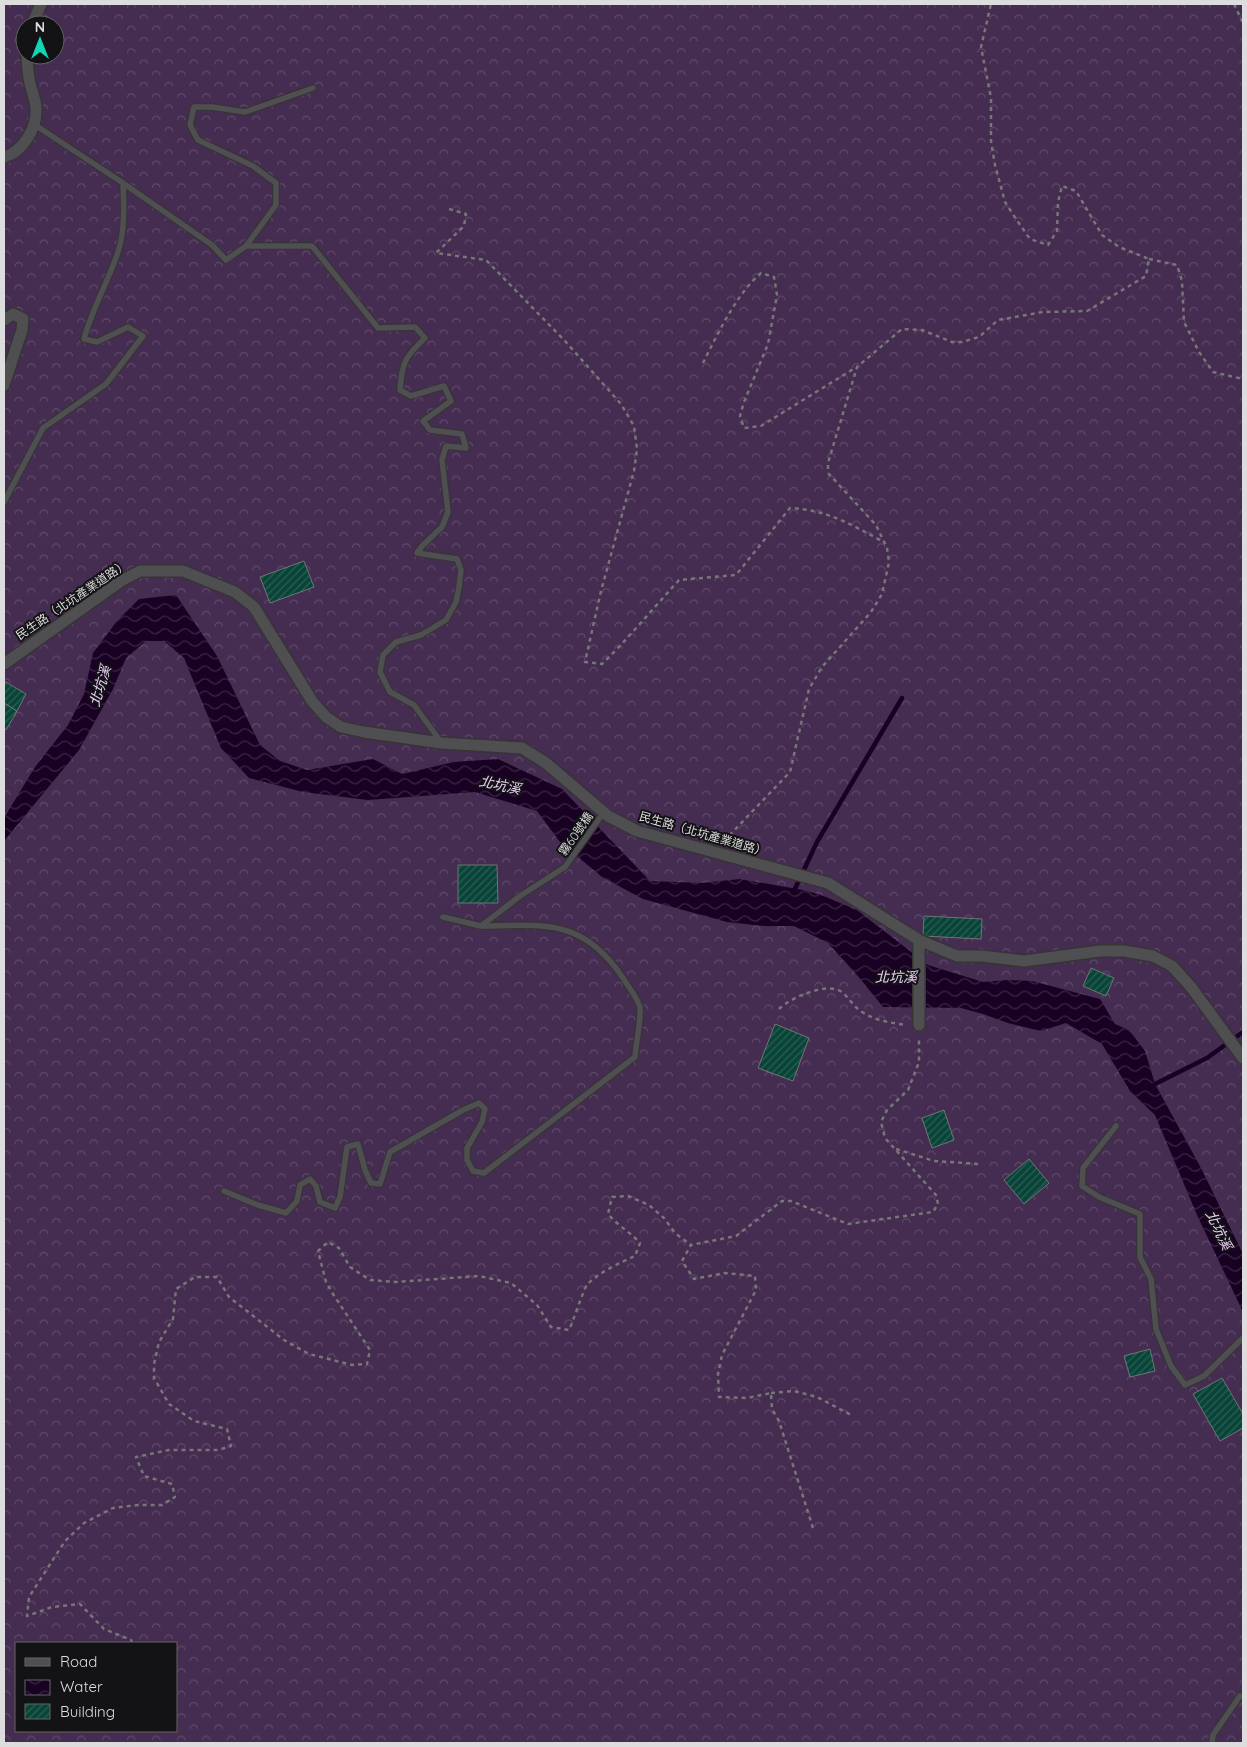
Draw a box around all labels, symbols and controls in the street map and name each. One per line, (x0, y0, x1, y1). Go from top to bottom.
north arrow (15, 15, 65, 65)
text: N (35, 18, 45, 36)
street label: 民生路（北坑產業道路） (13, 556, 131, 643)
water label: 北坑溪 (85, 661, 115, 709)
water label: 北坑溪 (478, 772, 524, 799)
street label: 民生路（北坑產業道路） (638, 808, 769, 859)
street label: 霧60號橋 (555, 809, 596, 858)
water label: 北坑溪 (875, 968, 919, 986)
water label: 北坑溪 (1202, 1207, 1237, 1255)
legend (15, 1642, 178, 1732)
text: Road (60, 1652, 97, 1671)
text: Water (60, 1677, 103, 1696)
text: Building (60, 1702, 115, 1721)

